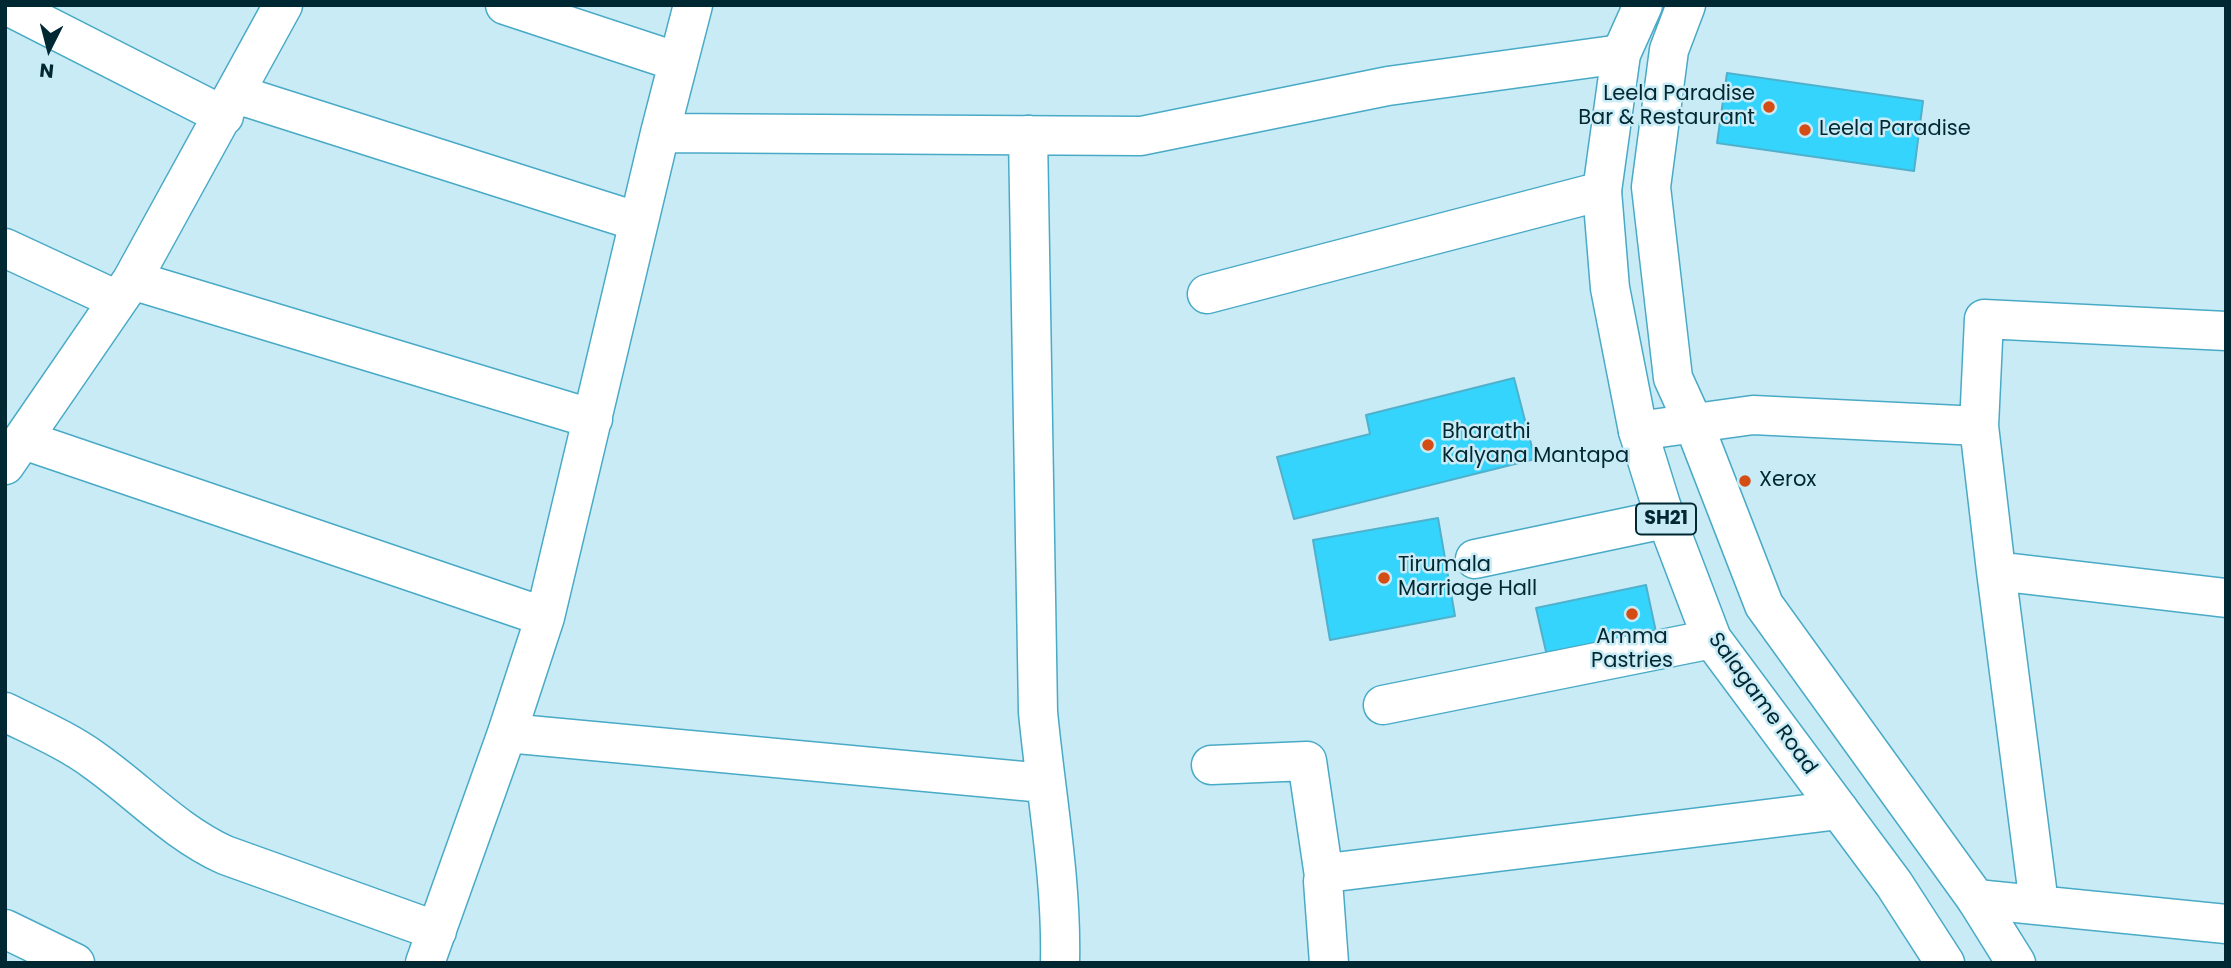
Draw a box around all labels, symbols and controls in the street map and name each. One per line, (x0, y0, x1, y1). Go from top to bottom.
north arrow (14, 14, 84, 84)
text: N (38, 56, 55, 85)
place label: Leela Paradise Bar & Restaurant (1578, 82, 1755, 132)
marker: Leela Paradise Bar & Restaurant (1761, 99, 1777, 115)
place label: Leela Paradise (1819, 117, 1971, 143)
marker: Leela Paradise (1797, 122, 1813, 138)
place label: Bharathi Kalyana Mantapa (1442, 420, 1629, 470)
marker: Bharathi Kalyana Mantapa (1420, 437, 1436, 453)
place label: Xerox (1759, 468, 1816, 494)
marker: Xerox (1737, 473, 1753, 489)
road number: SH21 (1636, 504, 1696, 534)
place label: Tirumala Marriage Hall (1398, 553, 1537, 603)
marker: Tirumala Marriage Hall (1376, 570, 1392, 586)
marker: Amma Pastries (1624, 606, 1640, 622)
place label: Amma Pastries (1591, 625, 1673, 675)
street label: Salagame Road (1702, 628, 1822, 780)

